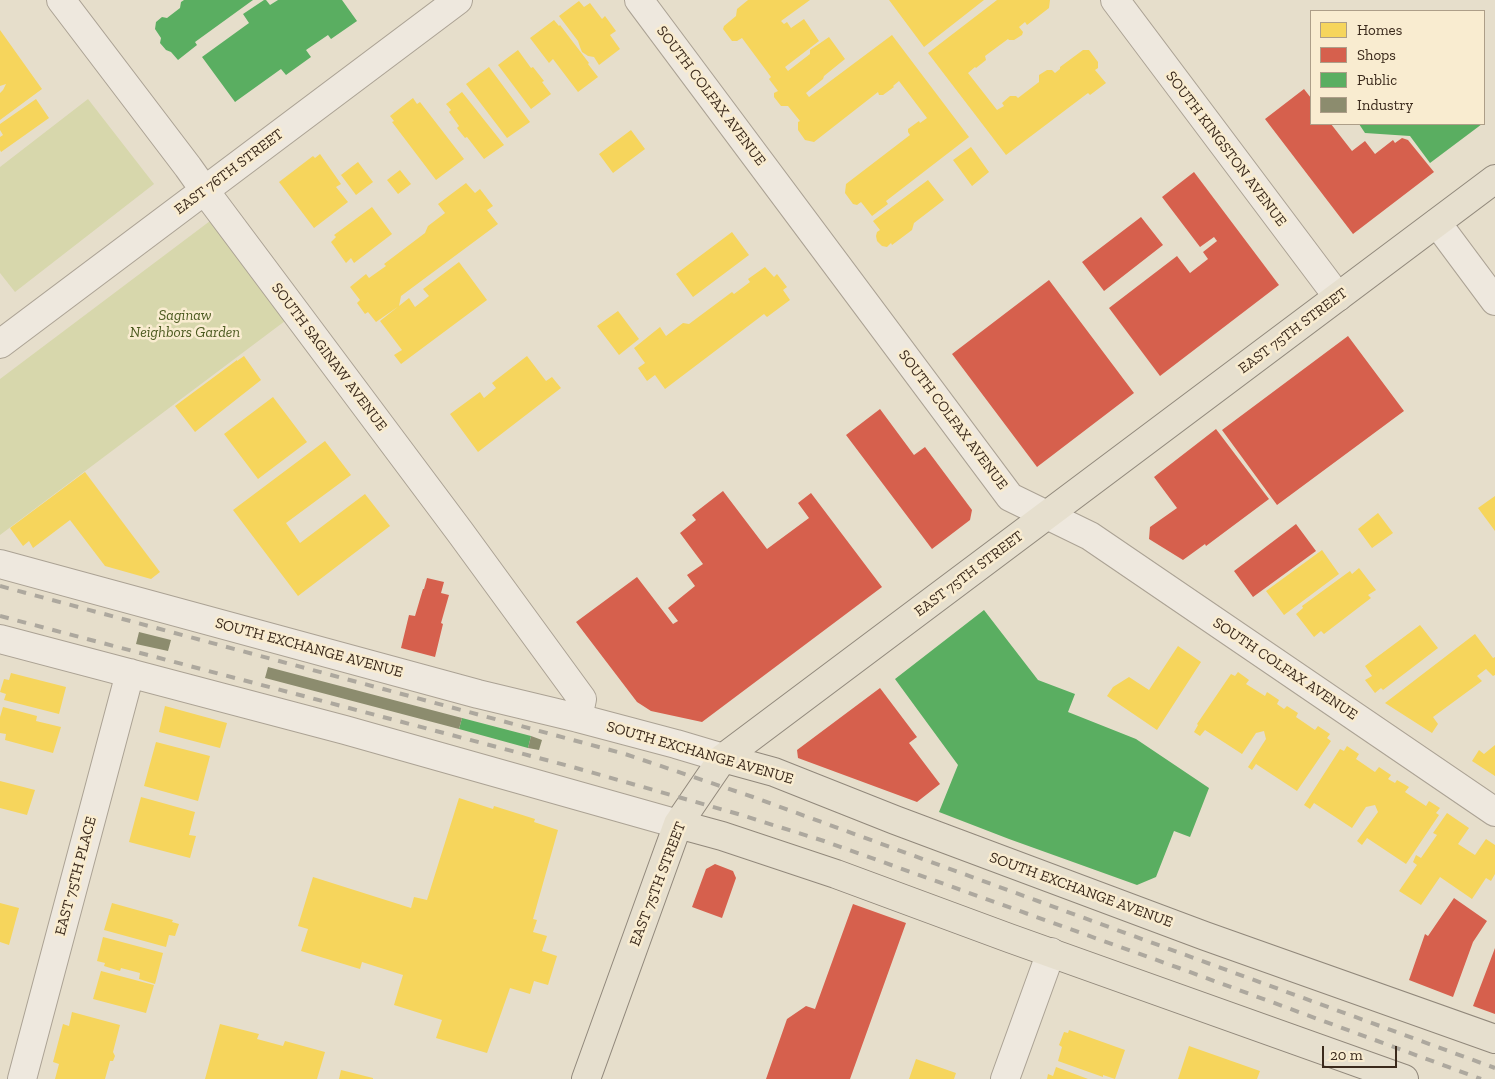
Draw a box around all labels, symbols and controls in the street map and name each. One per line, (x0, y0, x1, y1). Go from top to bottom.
legend (1310, 10, 1485, 125)
text: Homes (1357, 21, 1402, 39)
street label: SOUTH COLFAX AVENUE (653, 23, 769, 169)
text: Shops (1357, 46, 1396, 64)
street label: SOUTH KINGSTON AVENUE (1162, 68, 1290, 230)
text: Public (1357, 71, 1397, 89)
text: Industry (1357, 96, 1413, 114)
street label: EAST 76TH STREET (171, 125, 287, 219)
street label: SOUTH SAGINAW AVENUE (267, 279, 391, 435)
street label: EAST 75TH STREET (1235, 284, 1351, 378)
park label: Saginaw Neighbors Garden (130, 307, 240, 342)
street label: SOUTH COLFAX AVENUE (895, 347, 1011, 493)
street label: EAST 75TH STREET (911, 527, 1027, 621)
street label: SOUTH EXCHANGE AVENUE (213, 614, 405, 682)
street label: SOUTH COLFAX AVENUE (1209, 614, 1361, 724)
street label: SOUTH EXCHANGE AVENUE (604, 718, 796, 788)
street label: EAST 75TH PLACE (51, 814, 101, 938)
street label: EAST 75TH STREET (626, 819, 690, 949)
street label: SOUTH EXCHANGE AVENUE (987, 848, 1175, 932)
scale bar (1325, 1036, 1400, 1068)
text: 20 m (1330, 1046, 1363, 1064)

